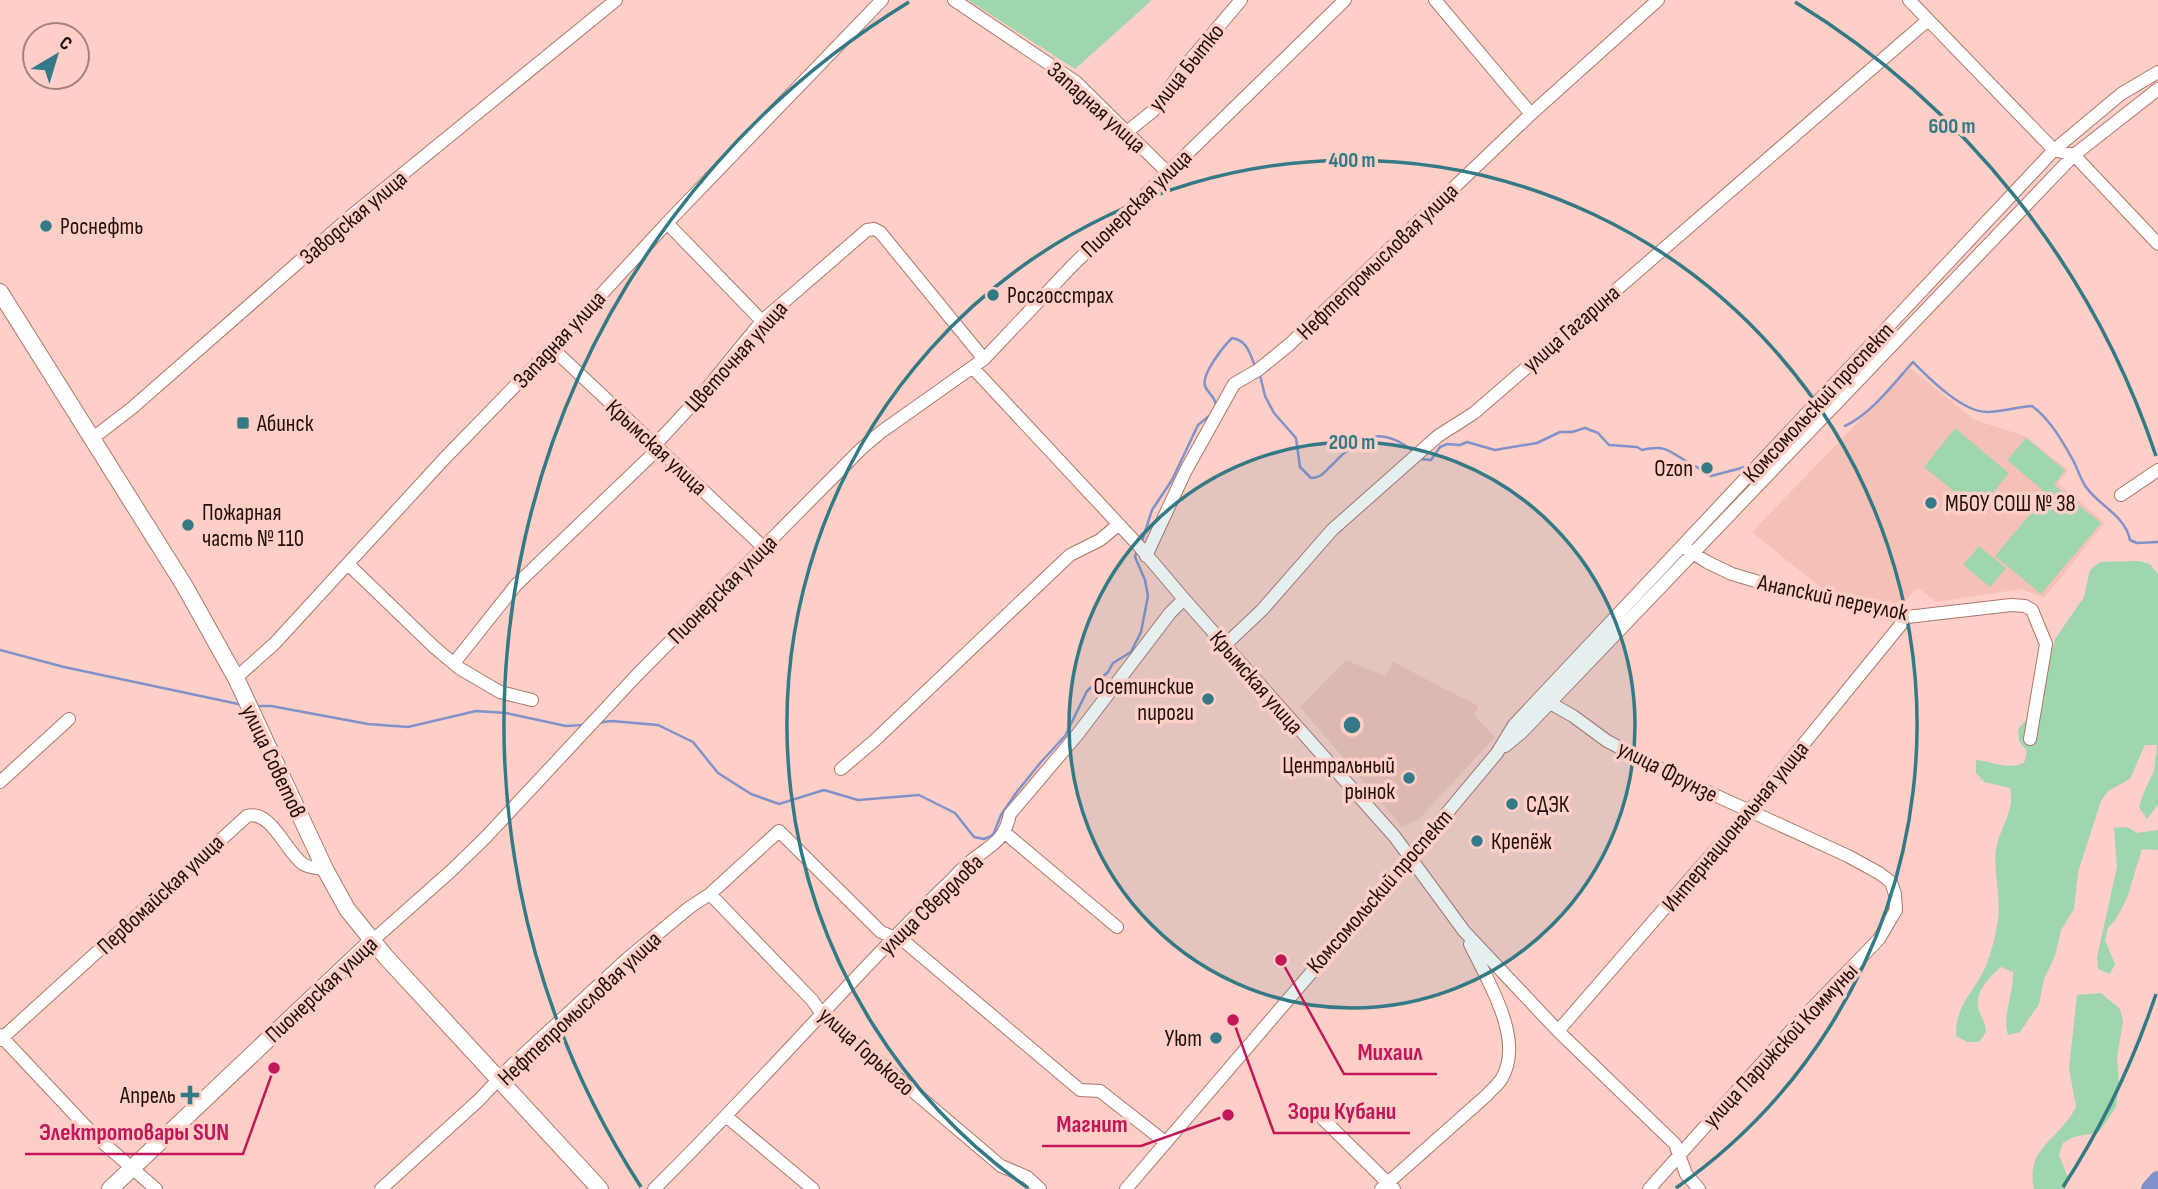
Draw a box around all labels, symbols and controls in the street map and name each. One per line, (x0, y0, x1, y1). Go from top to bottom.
street label: улица Бытко (1143, 18, 1231, 117)
north arrow (21, 21, 91, 91)
text: С (55, 32, 77, 56)
street label: Западная улица (1041, 56, 1151, 159)
text: 600 m (1928, 114, 1976, 139)
street label: Пионерская улица (1075, 144, 1198, 264)
text: 400 m (1329, 148, 1375, 173)
street label: Заводская улица (294, 165, 413, 271)
street label: Нефтепромысловая улица (1291, 178, 1464, 346)
place label: Роснефть (60, 213, 143, 241)
marker: Роснефть (38, 218, 54, 234)
street label: улица Гагарина (1518, 279, 1626, 378)
place label: Росгосстрах (1007, 282, 1114, 310)
street label: Западная улица (507, 285, 612, 394)
marker: Росгосстрах (985, 287, 1001, 303)
street label: Цветочная улица (680, 295, 794, 418)
street label: Комсомольский проспект (1737, 317, 1900, 488)
street label: Крымская улица (600, 394, 713, 502)
place label: Абинск (256, 410, 314, 438)
marker: Абинск (235, 415, 251, 431)
text: 200 m (1329, 430, 1375, 455)
place label: Ozon (1654, 455, 1693, 483)
marker: Ozon (1699, 460, 1715, 476)
place label: МБОУ СОШ № 38 (1945, 490, 2076, 518)
marker: МБОУ СОШ № 38 (1923, 495, 1939, 511)
place label: Пожарная часть № 110 (202, 499, 304, 553)
marker: Пожарная часть № 110 (180, 517, 196, 533)
street label: Пионерская улица (662, 529, 783, 650)
street label: Анапский переулок (1754, 568, 1910, 628)
street label: Крымская улица (1204, 625, 1309, 740)
place label: Осетинские пироги (1094, 673, 1194, 727)
marker: Осетинские пироги (1200, 691, 1216, 707)
street label: улица Советов (235, 700, 312, 822)
centre of rings (1340, 713, 1364, 737)
street label: улица Фрунзе (1613, 735, 1722, 809)
street label: Интернациональная улица (1656, 736, 1815, 917)
place label: Центральный рынок (1282, 752, 1395, 806)
marker: Центральный рынок (1401, 770, 1417, 786)
place label: СДЭК (1526, 791, 1570, 819)
marker: СДЭК (1504, 796, 1520, 812)
street label: Комсомольский проспект (1301, 804, 1459, 979)
place label: Крепёж (1491, 828, 1552, 856)
street label: Первомайская улица (91, 829, 230, 961)
marker: Крепёж (1469, 833, 1485, 849)
street label: улица Свердлова (874, 848, 989, 961)
street label: Нефтепромысловая улица (492, 926, 667, 1092)
street label: Пионерская улица (260, 931, 384, 1049)
street label: улица Парижской Коммуны (1697, 958, 1864, 1134)
street label: улица Горького (813, 1001, 920, 1102)
place label: Уют (1165, 1025, 1202, 1053)
callout: Михаил (1344, 1029, 1437, 1074)
marker: Уют (1208, 1030, 1224, 1046)
text: Михаил (1357, 1038, 1423, 1067)
place label: Апрель (119, 1082, 176, 1110)
marker: Апрель (182, 1087, 198, 1103)
callout: Зори Кубани (1274, 1088, 1410, 1133)
text: Зори Кубани (1288, 1097, 1396, 1126)
callout: Магнит (1042, 1101, 1141, 1146)
callout: Электротовары SUN (25, 1109, 243, 1154)
text: Магнит (1056, 1110, 1128, 1139)
text: Электротовары SUN (39, 1118, 229, 1147)

